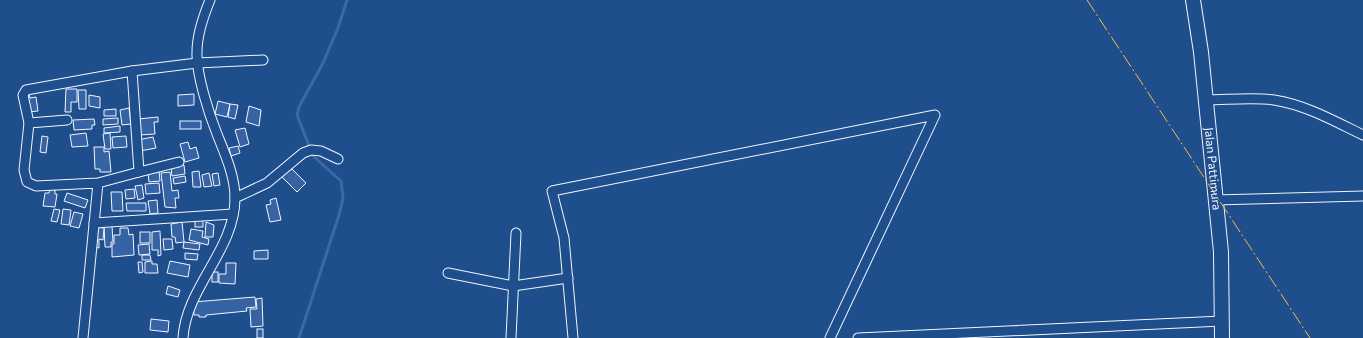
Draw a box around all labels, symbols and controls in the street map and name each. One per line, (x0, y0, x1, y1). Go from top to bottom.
street label: Jalan Pattimura (1202, 127, 1225, 211)

